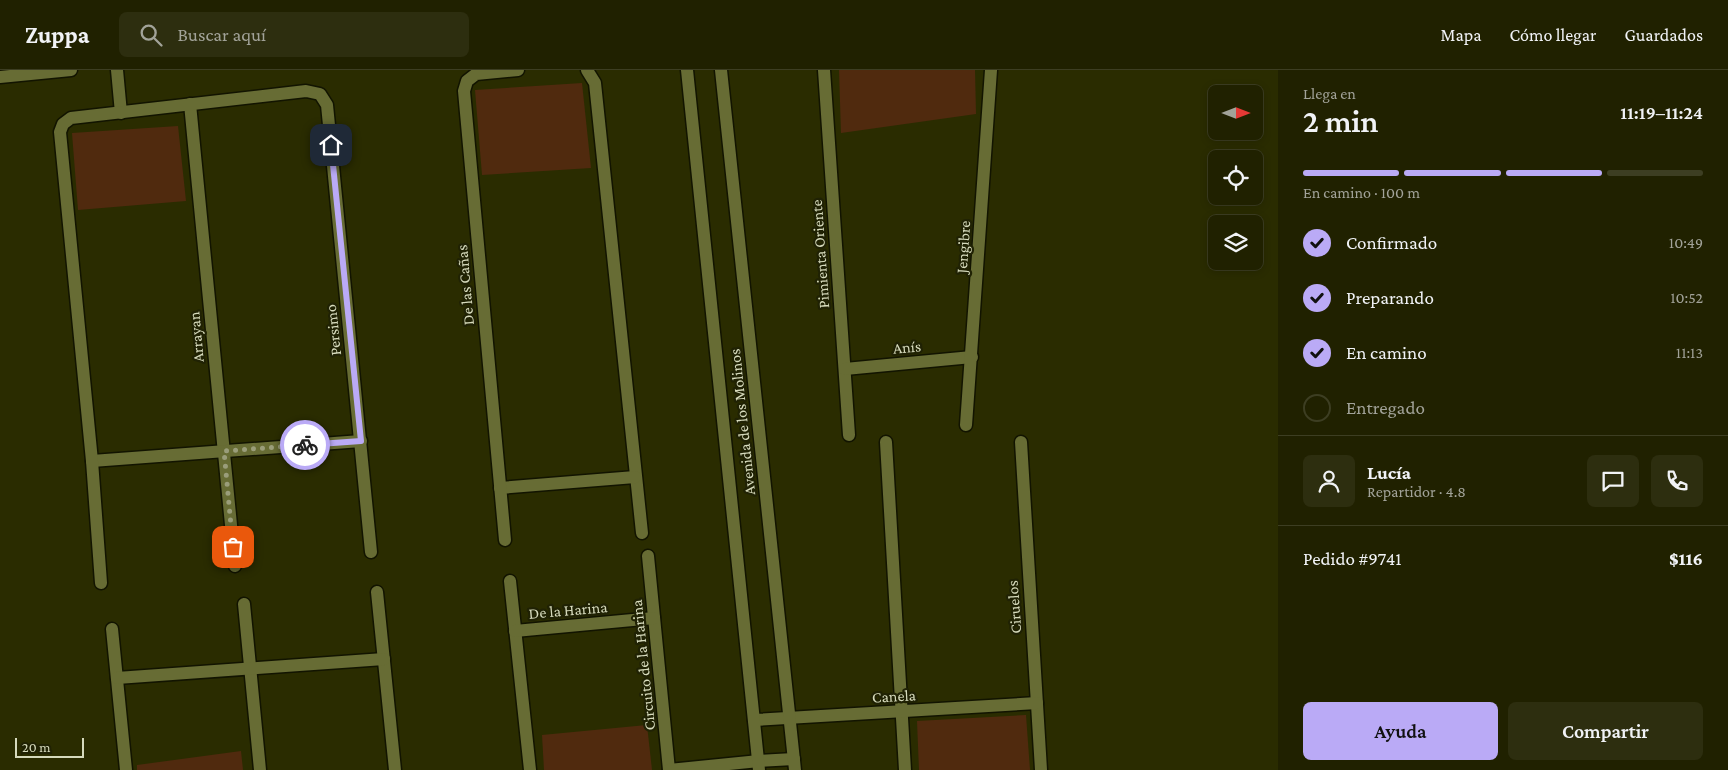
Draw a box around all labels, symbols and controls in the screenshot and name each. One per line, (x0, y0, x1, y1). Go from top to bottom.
search box (119, 12, 469, 57)
text: Zuppa (25, 21, 89, 48)
icon: search (137, 21, 165, 49)
text: Buscar aquí (177, 24, 266, 45)
text: Mapa (1440, 25, 1481, 45)
text: Cómo llegar (1509, 25, 1596, 45)
text: Guardados (1624, 25, 1703, 45)
north arrow (1208, 85, 1262, 140)
map controls (1208, 85, 1263, 270)
text: Llega en (1303, 85, 1356, 102)
text: 11:19–11:24 (1620, 102, 1703, 123)
text: 2 min (1303, 103, 1378, 139)
pin (310, 124, 352, 166)
icon: home (317, 131, 345, 159)
button: locate (1208, 150, 1263, 205)
text: En camino · 100 m (1303, 184, 1420, 201)
street label: Pimienta Oriente (808, 199, 832, 309)
button: layers (1208, 215, 1263, 270)
street label: Jengibre (953, 220, 974, 276)
icon: check (1303, 229, 1331, 257)
text: Confirmado (1346, 232, 1437, 253)
text: 10:49 (1669, 234, 1703, 251)
street label: De las Cañas (453, 244, 477, 326)
icon: check (1303, 284, 1331, 312)
text: Preparando (1346, 287, 1434, 308)
text: 10:52 (1670, 289, 1703, 306)
street label: Persimo (322, 303, 344, 357)
street label: Arrayan (185, 310, 208, 363)
street label: Anís (892, 337, 922, 357)
icon: check (1303, 339, 1331, 367)
text: En camino (1346, 342, 1427, 363)
text: 11:13 (1676, 344, 1703, 361)
street label: Avenida de los Molinos (726, 348, 758, 496)
text: Entregado (1346, 397, 1425, 418)
courier (280, 420, 330, 470)
icon: bike (291, 431, 319, 459)
button: person (1303, 455, 1355, 507)
button: chat (1587, 455, 1639, 507)
button: phone (1651, 455, 1703, 507)
text: Lucía (1367, 462, 1411, 483)
text: Repartidor · 4.8 (1367, 483, 1466, 500)
pin (212, 526, 254, 568)
icon: bag (219, 533, 247, 561)
text: Pedido #9741 (1303, 548, 1402, 569)
text: $116 (1669, 548, 1703, 569)
street label: Ciruelos (1004, 580, 1024, 634)
street label: De la Harina (528, 598, 609, 622)
street label: Circuito de la Harina (628, 598, 658, 731)
street label: Canela (872, 686, 917, 706)
button: Ayuda (1303, 702, 1498, 760)
button: Compartir (1508, 702, 1703, 760)
scale bar (15, 735, 84, 758)
text: 20 m (22, 739, 50, 755)

